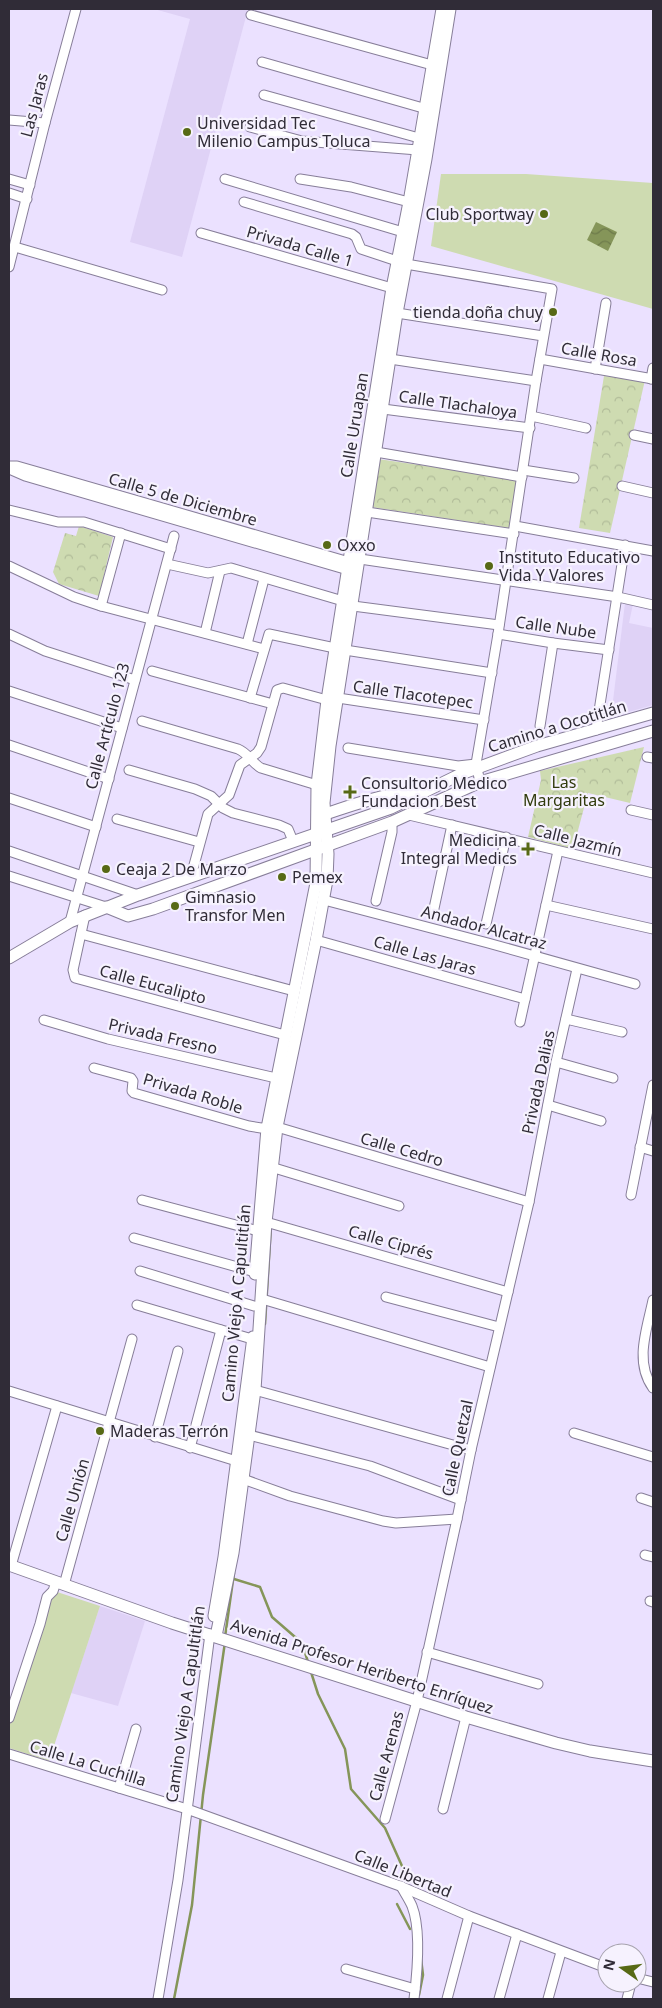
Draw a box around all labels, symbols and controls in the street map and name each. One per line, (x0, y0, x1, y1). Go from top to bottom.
street label: Las Jaras (15, 71, 53, 139)
place label: Universidad Tec Milenio Campus Toluca (197, 112, 370, 152)
marker: Universidad Tec Milenio Campus Toluca (181, 126, 193, 138)
place label: Club Sportway (425, 203, 535, 225)
marker: Club Sportway (538, 208, 550, 220)
street label: Privada Calle 1 (244, 220, 356, 272)
place label: tienda doña chuy (413, 301, 544, 323)
marker: tienda doña chuy (547, 306, 559, 318)
street label: Calle Rosa (559, 336, 639, 372)
street label: Calle Uruapan (335, 371, 373, 479)
street label: Calle Tlachaloya (397, 385, 519, 423)
street label: Calle 5 de Diciembre (106, 467, 260, 531)
place label: Oxxo (337, 534, 376, 556)
marker: Oxxo (321, 539, 333, 551)
place label: Instituto Educativo Vida Y Valores (499, 546, 640, 586)
marker: Instituto Educativo Vida Y Valores (483, 560, 495, 572)
street label: Calle Nube (514, 610, 598, 644)
street label: Calle Artículo 123 (80, 660, 134, 792)
street label: Calle Tlacotepec (351, 675, 475, 713)
street label: Camino a Ocotitlán (485, 694, 629, 758)
park label: Las Margaritas (523, 771, 605, 811)
place label: Consultorio Medico Fundacion Best (361, 772, 507, 812)
marker: Consultorio Medico Fundacion Best (343, 785, 357, 799)
street label: Calle Jazmín (531, 818, 625, 862)
place label: Medicina Integral Medics (401, 829, 517, 869)
marker: Medicina Integral Medics (521, 842, 535, 856)
place label: Ceaja 2 De Marzo (116, 858, 247, 880)
marker: Ceaja 2 De Marzo (100, 863, 112, 875)
place label: Pemex (292, 866, 343, 888)
marker: Pemex (276, 871, 288, 883)
place label: Gimnasio Transfor Men (185, 886, 285, 926)
marker: Gimnasio Transfor Men (169, 900, 181, 912)
street label: Andador Alcatraz (419, 900, 549, 954)
street label: Calle Las Jaras (371, 930, 479, 980)
street label: Calle Eucalipto (97, 959, 209, 1009)
street label: Privada Fresno (106, 1013, 220, 1059)
street label: Privada Dalias (516, 1028, 560, 1136)
street label: Privada Roble (140, 1067, 246, 1119)
street label: Calle Cedro (358, 1127, 446, 1171)
street label: Camino Viejo A Capultitlán (216, 1203, 256, 1403)
street label: Calle Ciprés (346, 1219, 436, 1265)
street label: Calle Quetzal (436, 1398, 478, 1498)
place label: Maderas Terrón (110, 1420, 229, 1442)
marker: Maderas Terrón (94, 1425, 106, 1437)
street label: Calle Unión (50, 1456, 94, 1544)
street label: Camino Viejo A Capultitlán (160, 1604, 210, 1804)
street label: Avenida Profesor Heriberto Enríquez (228, 1613, 496, 1719)
street label: Calle Arenas (363, 1708, 409, 1804)
street label: Calle La Cuchilla (27, 1735, 149, 1791)
street label: Calle Libertad (351, 1843, 455, 1903)
north arrow (597, 1943, 647, 1993)
text: N (598, 1957, 619, 1973)

